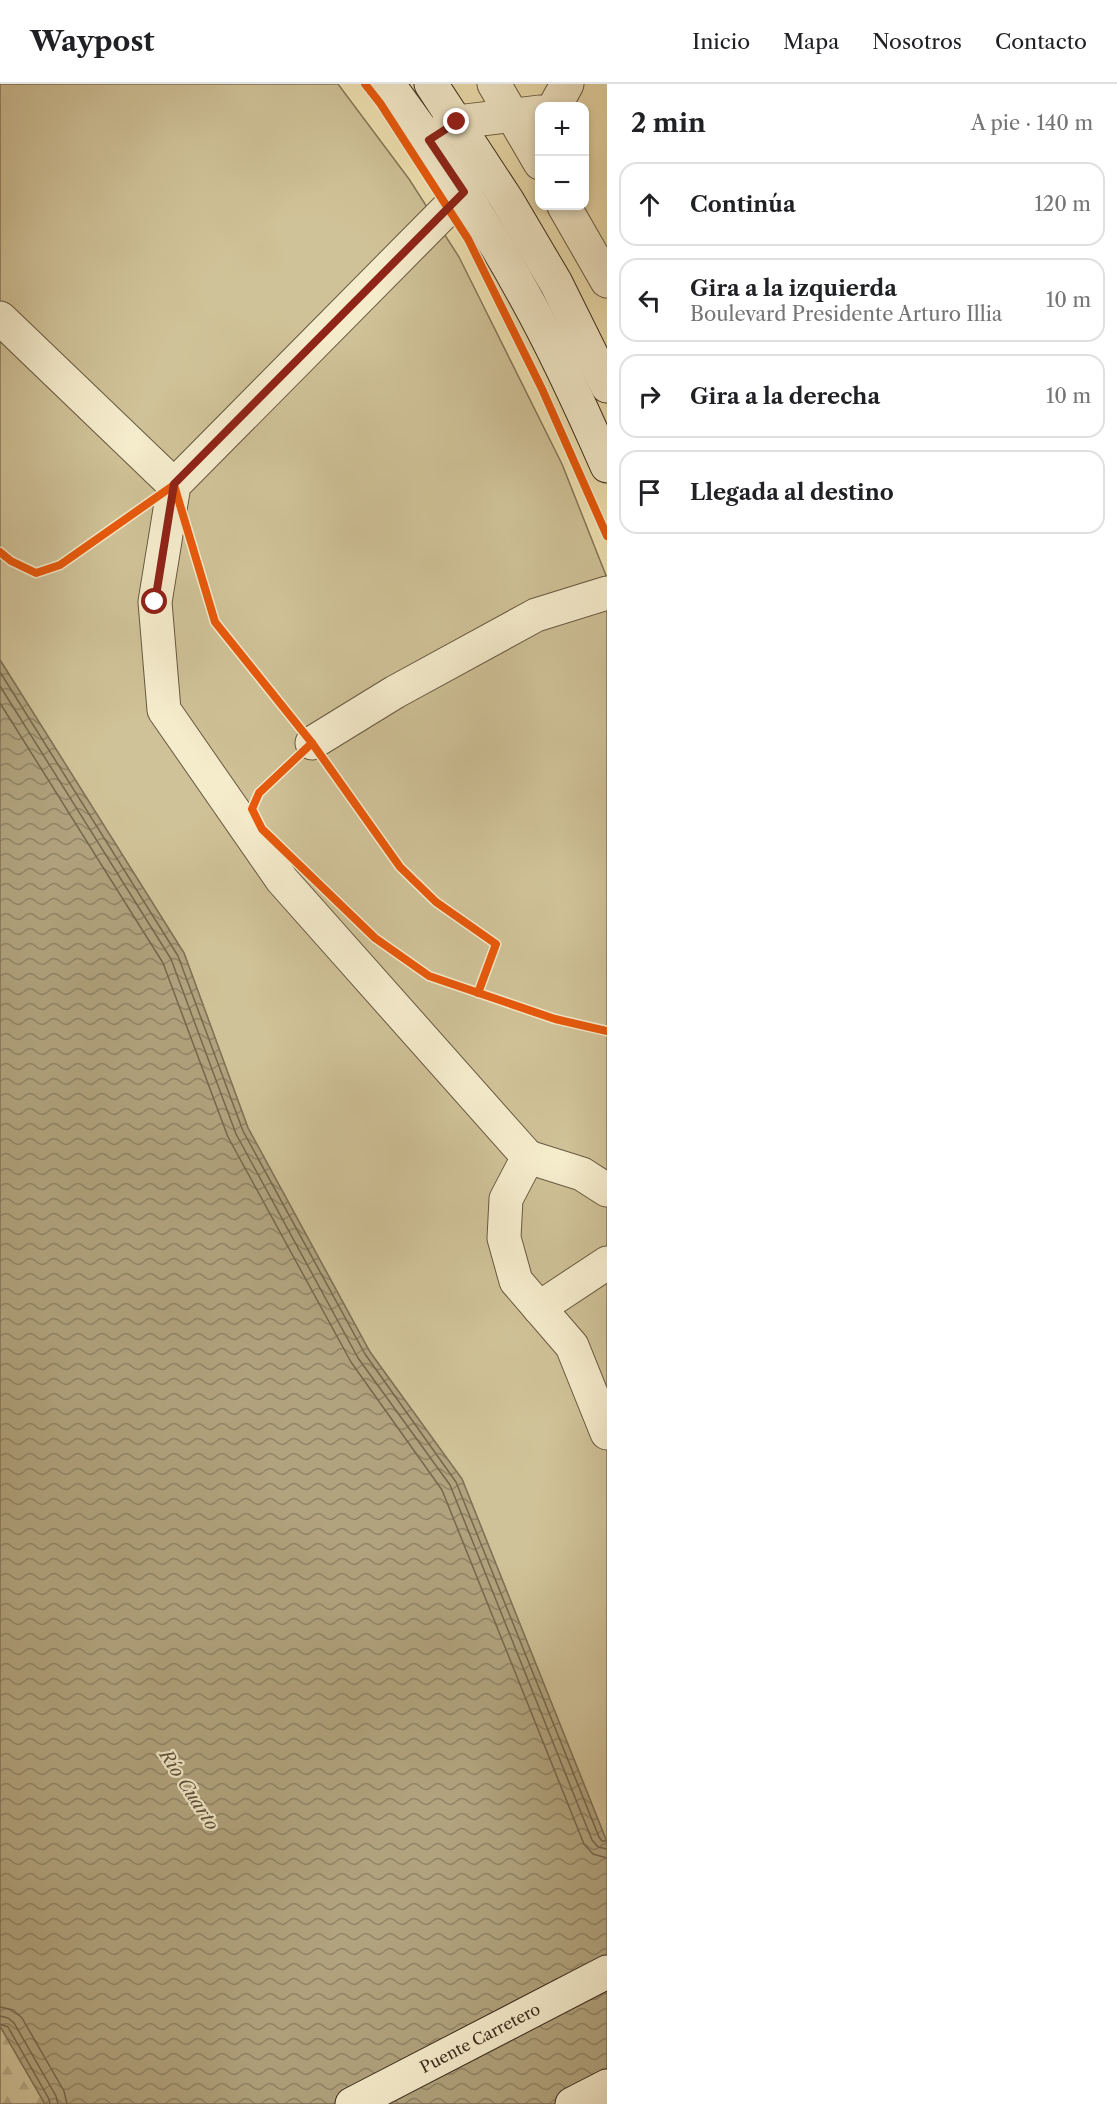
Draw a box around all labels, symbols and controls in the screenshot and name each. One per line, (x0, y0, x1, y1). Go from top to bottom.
text: Waypost (30, 24, 154, 58)
text: Inicio (692, 29, 750, 54)
text: Mapa (783, 29, 839, 54)
text: Nosotros (872, 29, 962, 54)
text: Contacto (995, 29, 1087, 54)
map controls (535, 102, 589, 210)
button: + (535, 102, 589, 156)
text: 2 min (631, 107, 706, 139)
route end (443, 108, 469, 134)
text: A pie · 140 m (971, 111, 1093, 135)
button: − (535, 156, 589, 210)
icon: ahead (633, 188, 666, 221)
text: Continúa (690, 191, 796, 218)
text: 120 m (1034, 192, 1091, 216)
text: Gira a la izquierda (690, 275, 897, 302)
icon: left (633, 284, 666, 317)
text: 10 m (1046, 288, 1091, 312)
text: Boulevard Presidente Arturo Illia (690, 302, 1002, 326)
icon: right (633, 380, 666, 413)
text: Gira a la derecha (690, 383, 880, 410)
text: 10 m (1046, 384, 1091, 408)
icon: arrive (633, 476, 666, 509)
text: Llegada al destino (690, 479, 894, 506)
route start (141, 588, 167, 614)
water label: Río Cuarto (154, 1744, 223, 1835)
street label: Puente Carretero (417, 1998, 543, 2077)

